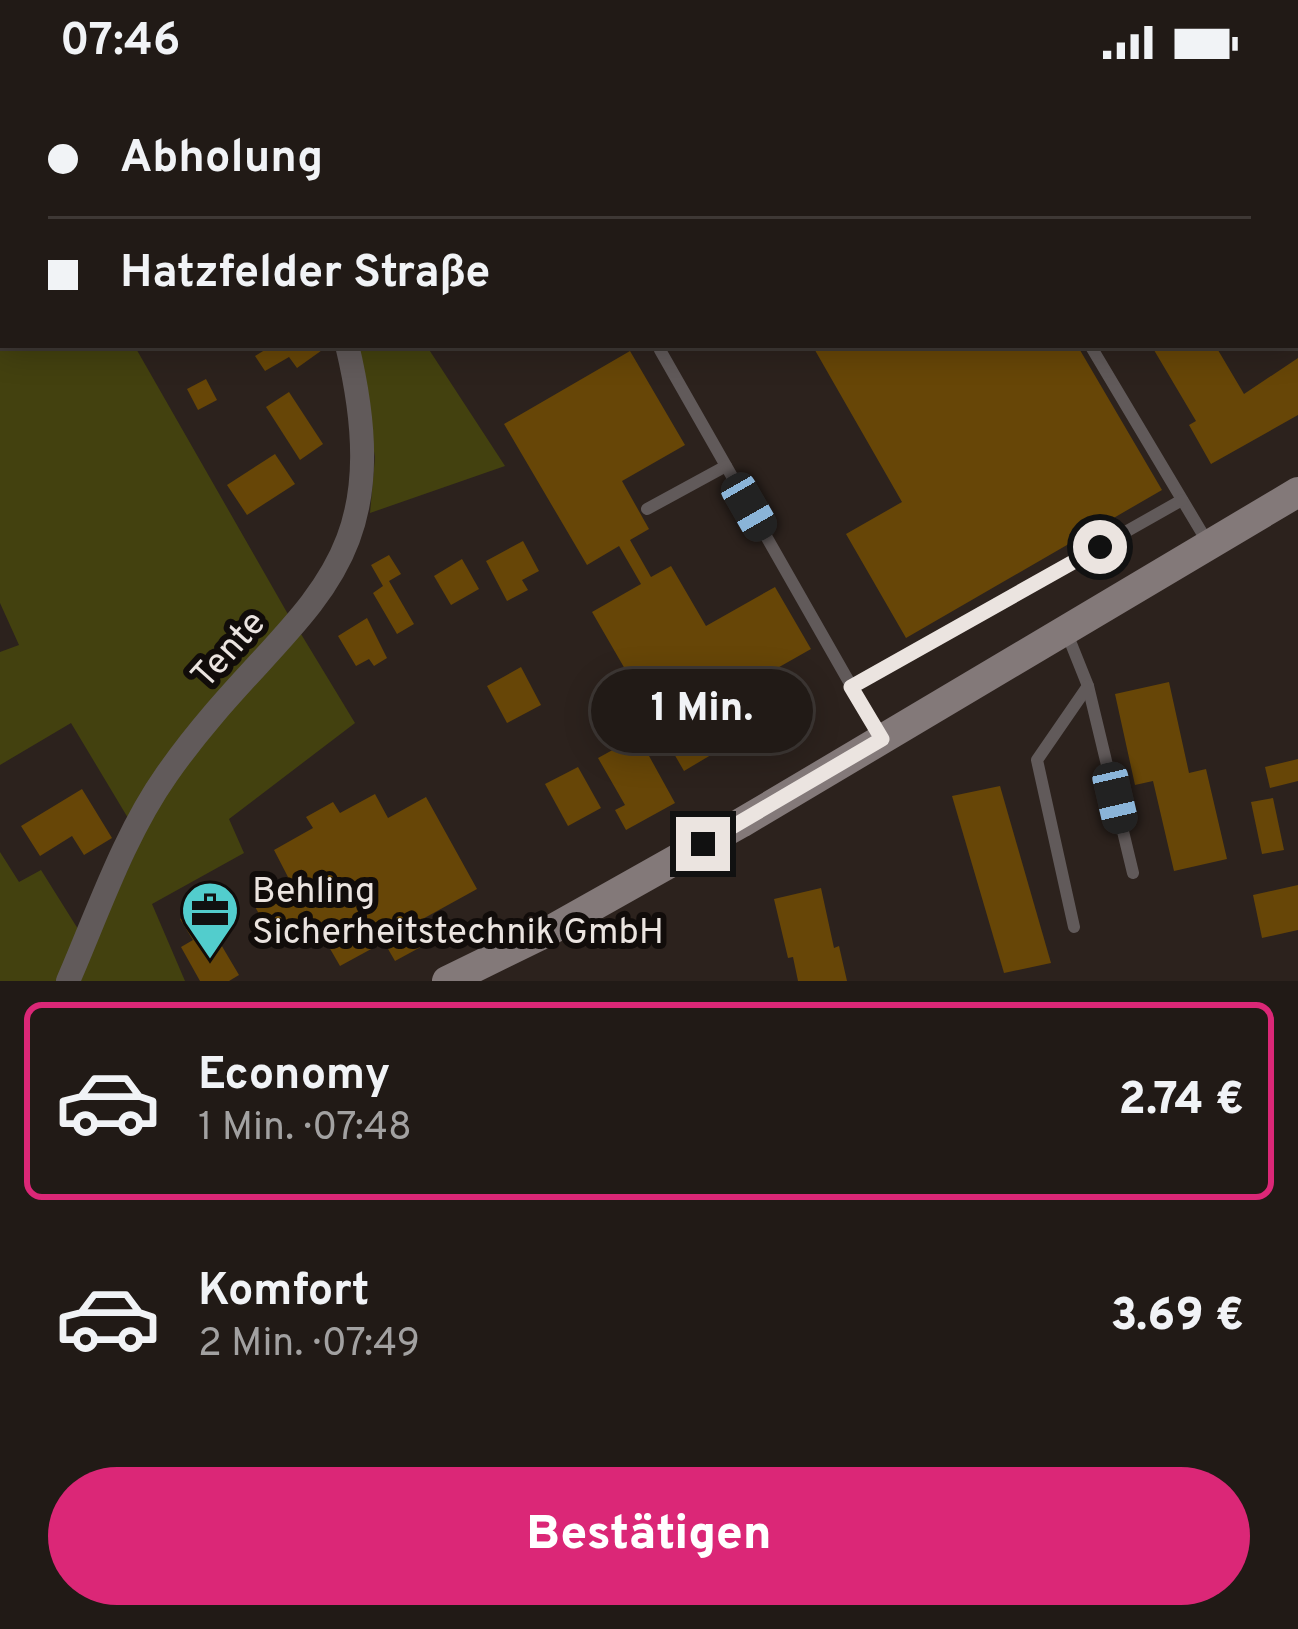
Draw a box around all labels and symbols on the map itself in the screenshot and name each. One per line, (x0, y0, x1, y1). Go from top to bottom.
car (715, 467, 783, 547)
route start (1073, 520, 1127, 574)
street label: Tente (183, 602, 277, 699)
callout: 1 Min. (592, 670, 814, 754)
car (1089, 759, 1141, 837)
route end (676, 817, 730, 871)
place label: Behling Sicherheitstechnik GmbH (252, 870, 664, 957)
office icon: Behling Sicherheitstechnik GmbH (179, 879, 241, 961)

